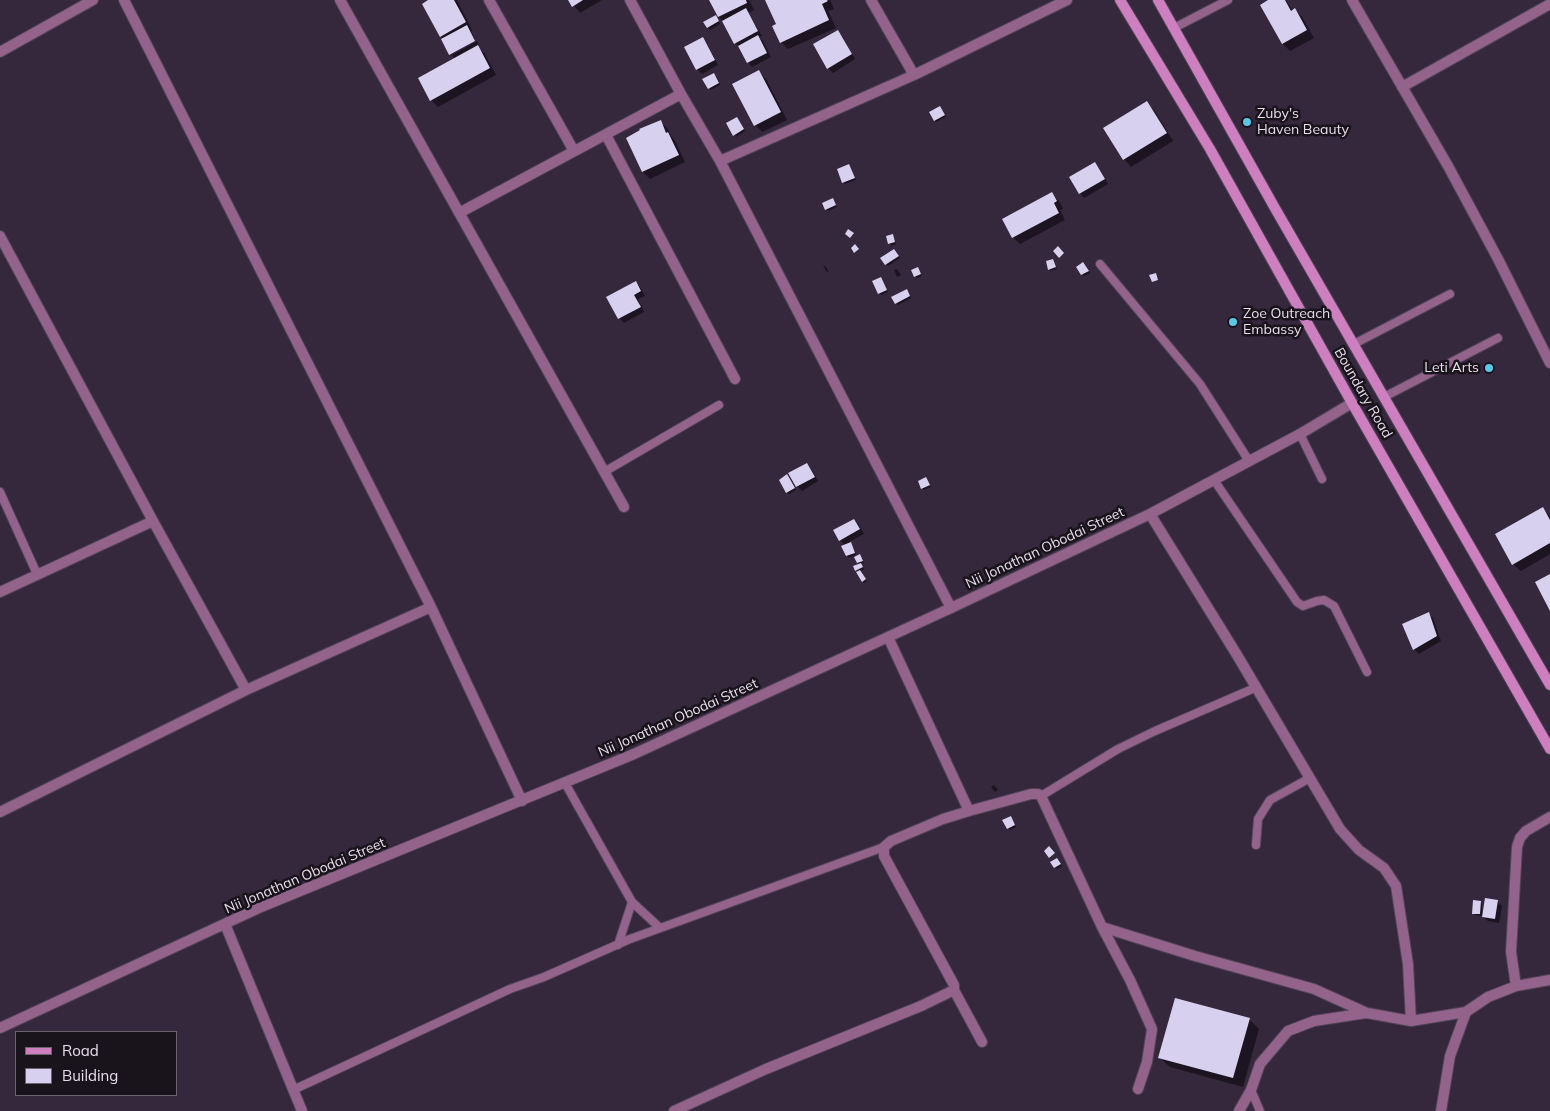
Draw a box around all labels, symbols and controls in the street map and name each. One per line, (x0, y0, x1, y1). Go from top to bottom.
place label: Zuby's Haven Beauty (1257, 106, 1349, 138)
marker: Zuby's Haven Beauty (1241, 116, 1253, 128)
place label: Zoe Outreach Embassy (1243, 306, 1330, 338)
marker: Zoe Outreach Embassy (1227, 316, 1239, 328)
street label: Boundary Road (1330, 345, 1396, 441)
place label: Leti Arts (1424, 360, 1479, 376)
marker: Leti Arts (1483, 362, 1495, 374)
street label: Nii Jonathan Obodai Street (963, 504, 1127, 592)
street label: Nii Jonathan Obodai Street (596, 675, 760, 761)
street label: Nii Jonathan Obodai Street (222, 834, 388, 918)
legend (15, 1031, 178, 1096)
text: Road (62, 1041, 99, 1060)
text: Building (62, 1066, 118, 1085)

